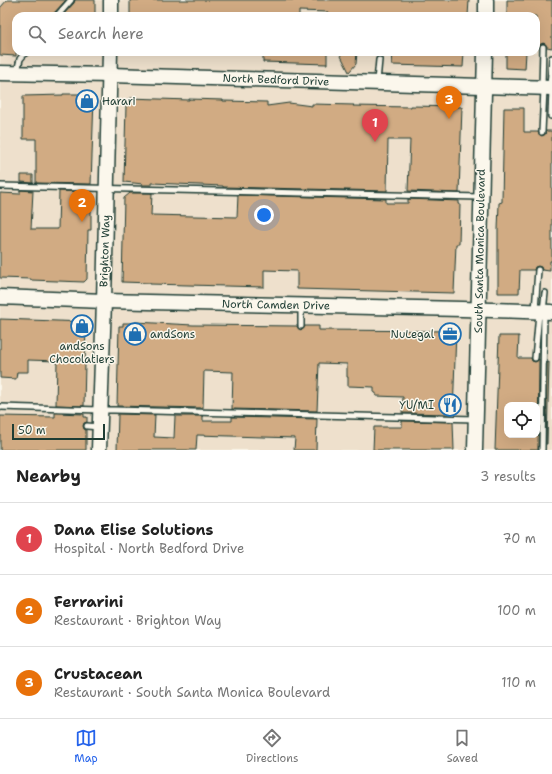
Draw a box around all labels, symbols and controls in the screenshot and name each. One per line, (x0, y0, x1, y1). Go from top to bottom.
search box (12, 12, 540, 56)
icon: search (26, 23, 48, 45)
text: Search here (58, 24, 144, 44)
street label: North Bedford Drive (222, 71, 330, 89)
pin: 3 (436, 86, 462, 119)
shop icon: Harari (74, 88, 100, 114)
place label: Harari (102, 94, 136, 109)
pin: 1 (362, 109, 388, 142)
street label: South Santa Monica Boulevard (471, 169, 489, 333)
pin: 2 (69, 189, 95, 222)
your location (254, 205, 274, 225)
street label: Brighton Way (96, 215, 114, 287)
street label: North Camden Drive (222, 297, 330, 313)
shop icon: andSons Chocolatiers (69, 313, 95, 339)
shop icon: andSons (122, 321, 148, 347)
office icon: NuLegal (437, 321, 463, 347)
place label: andSons (150, 327, 195, 342)
place label: NuLegal (391, 327, 435, 342)
place label: andSons Chocolatiers (49, 339, 115, 367)
restaurant icon: YU/MI (437, 392, 463, 418)
place label: YU/MI (399, 398, 434, 413)
map controls (504, 402, 540, 438)
button: locate (504, 402, 540, 438)
scale bar (12, 422, 105, 441)
text: 50 m (18, 423, 46, 438)
text: Nearby (16, 465, 81, 487)
text: 3 results (480, 468, 536, 485)
text: Dana Elise Solutions (54, 520, 213, 540)
text: 1 (26, 530, 32, 547)
text: 70 m (502, 530, 536, 547)
text: Hospital · North Bedford Drive (54, 540, 244, 557)
text: Ferrarini (54, 592, 123, 612)
text: 2 (24, 602, 34, 619)
text: 100 m (497, 602, 536, 619)
text: Restaurant · Brighton Way (54, 612, 222, 629)
text: Crustacean (54, 664, 143, 684)
text: 3 (24, 674, 34, 691)
text: 110 m (501, 674, 536, 691)
text: Restaurant · South Santa Monica Boulevard (54, 684, 330, 701)
tab: Map (74, 727, 98, 766)
tab: Directions (246, 727, 298, 766)
tab: Saved (447, 727, 478, 766)

